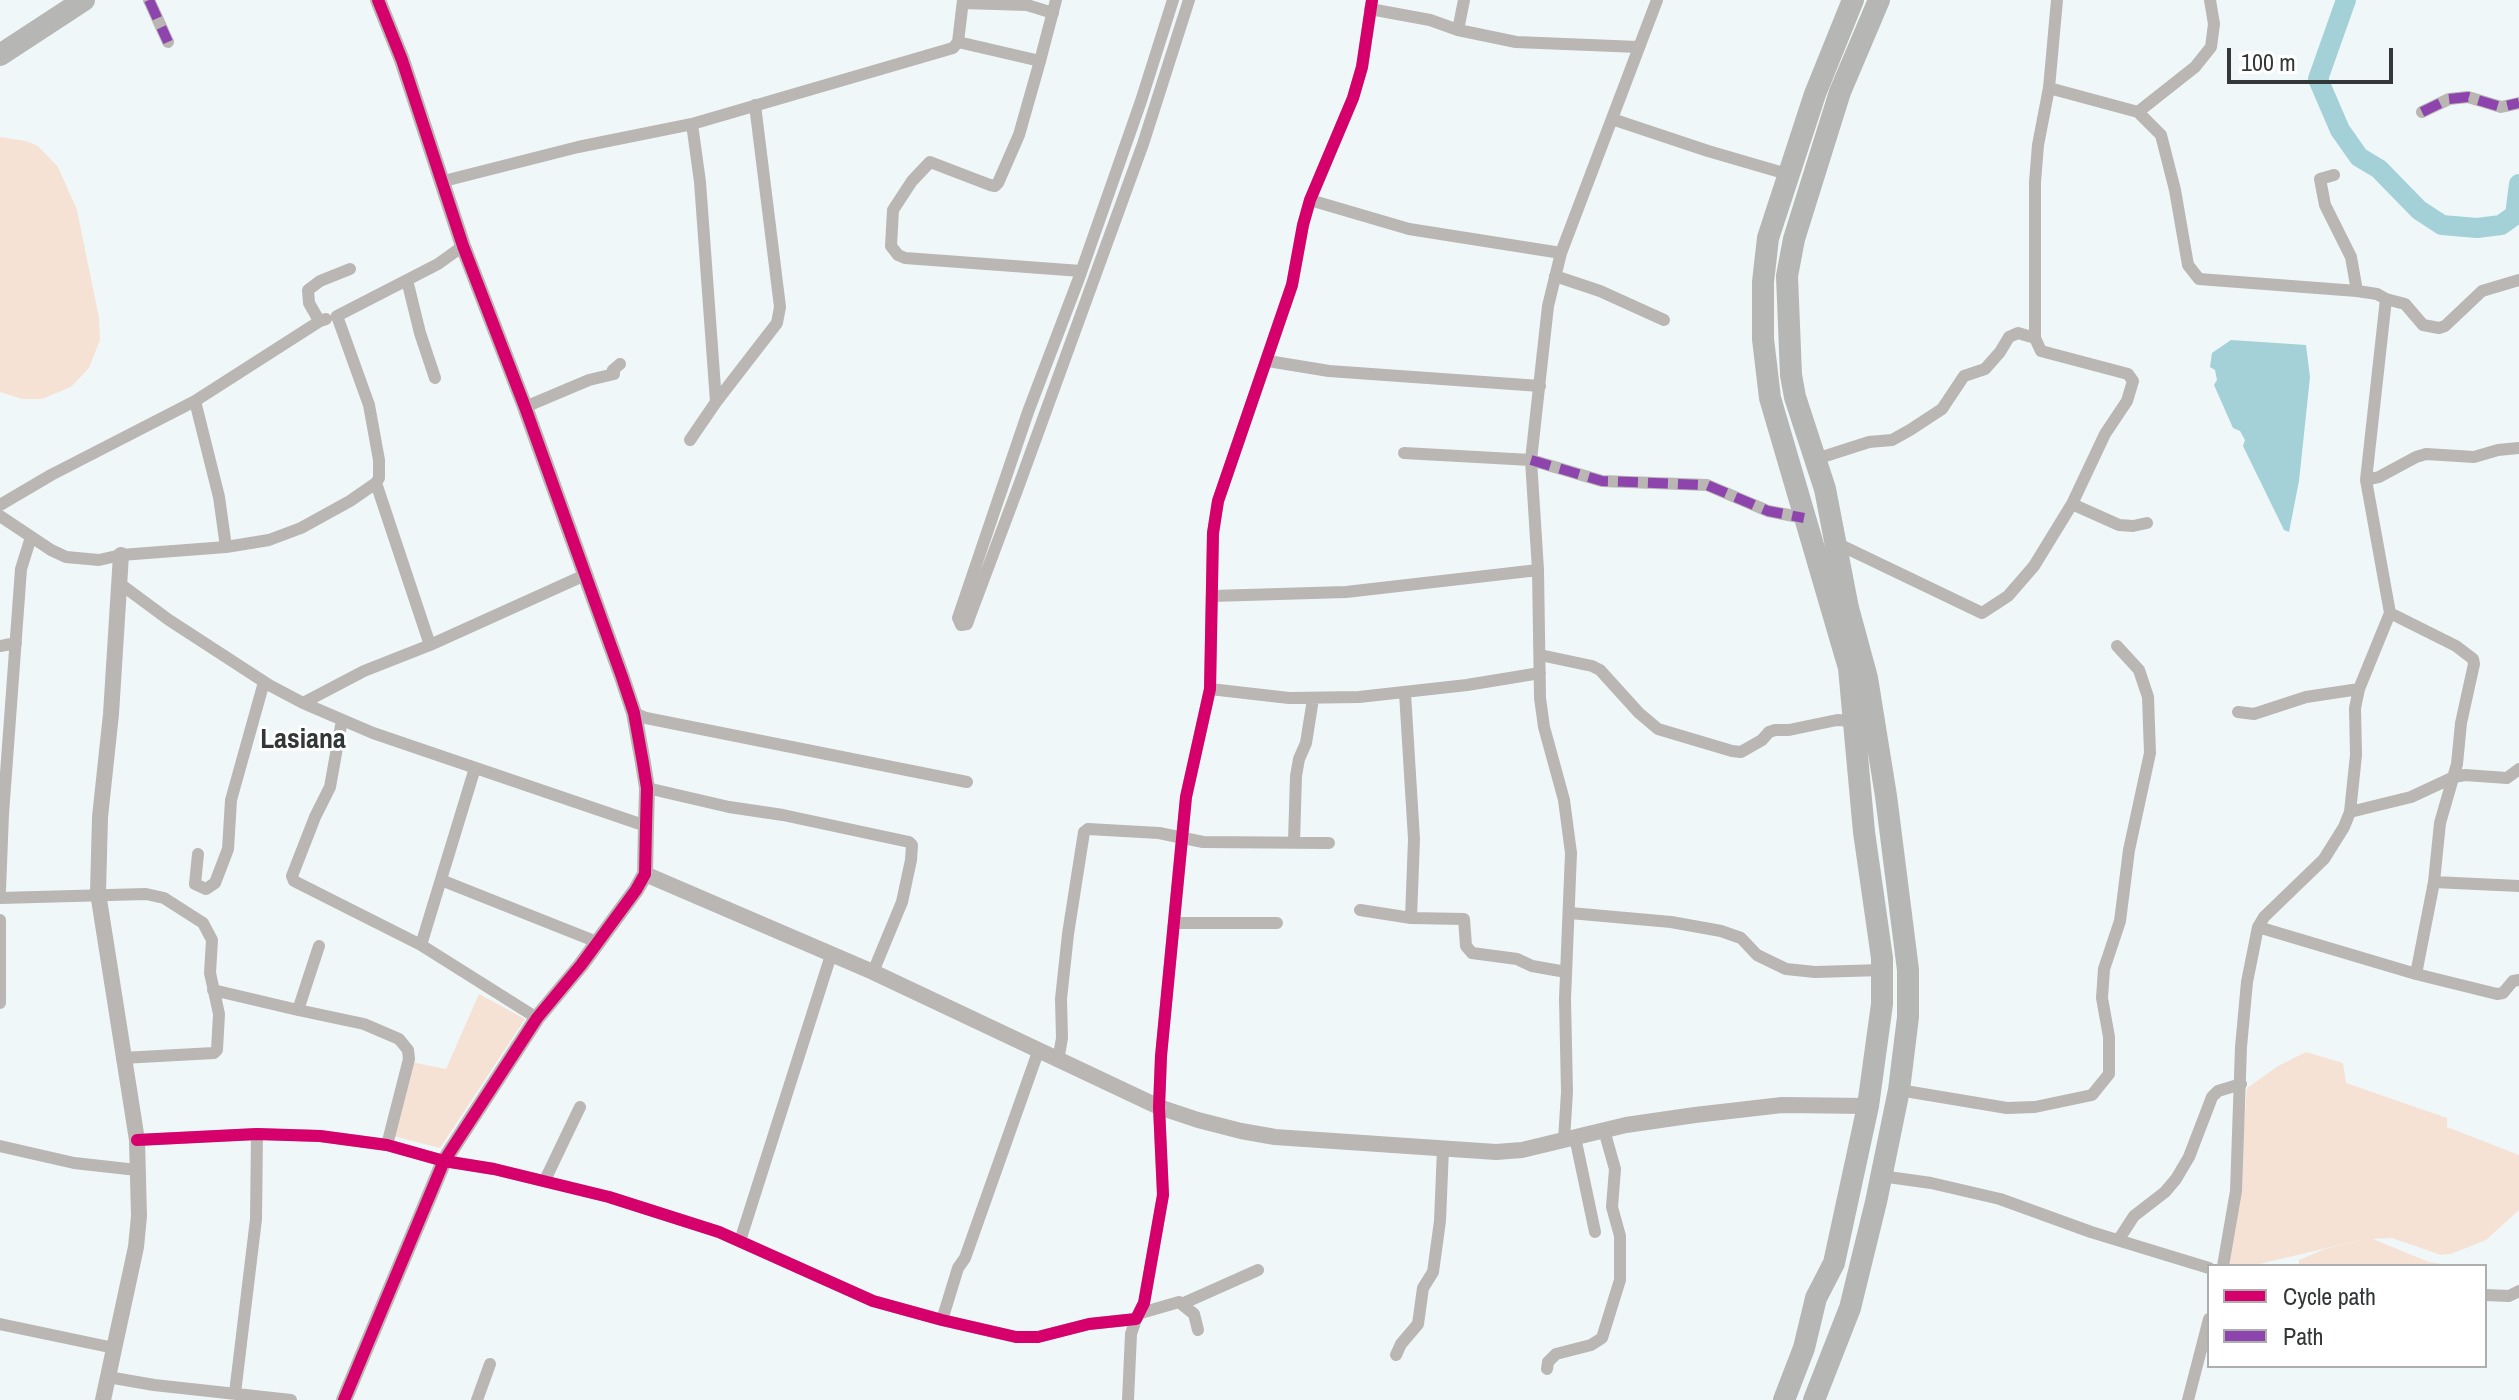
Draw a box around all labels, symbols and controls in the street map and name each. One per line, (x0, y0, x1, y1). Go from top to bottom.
scale bar (2231, 32, 2397, 82)
text: 100 m (2241, 46, 2296, 78)
district label: Lasiana (260, 723, 346, 757)
legend (2207, 1264, 2487, 1368)
text: Cycle path (2283, 1280, 2376, 1312)
text: Path (2283, 1320, 2324, 1352)

